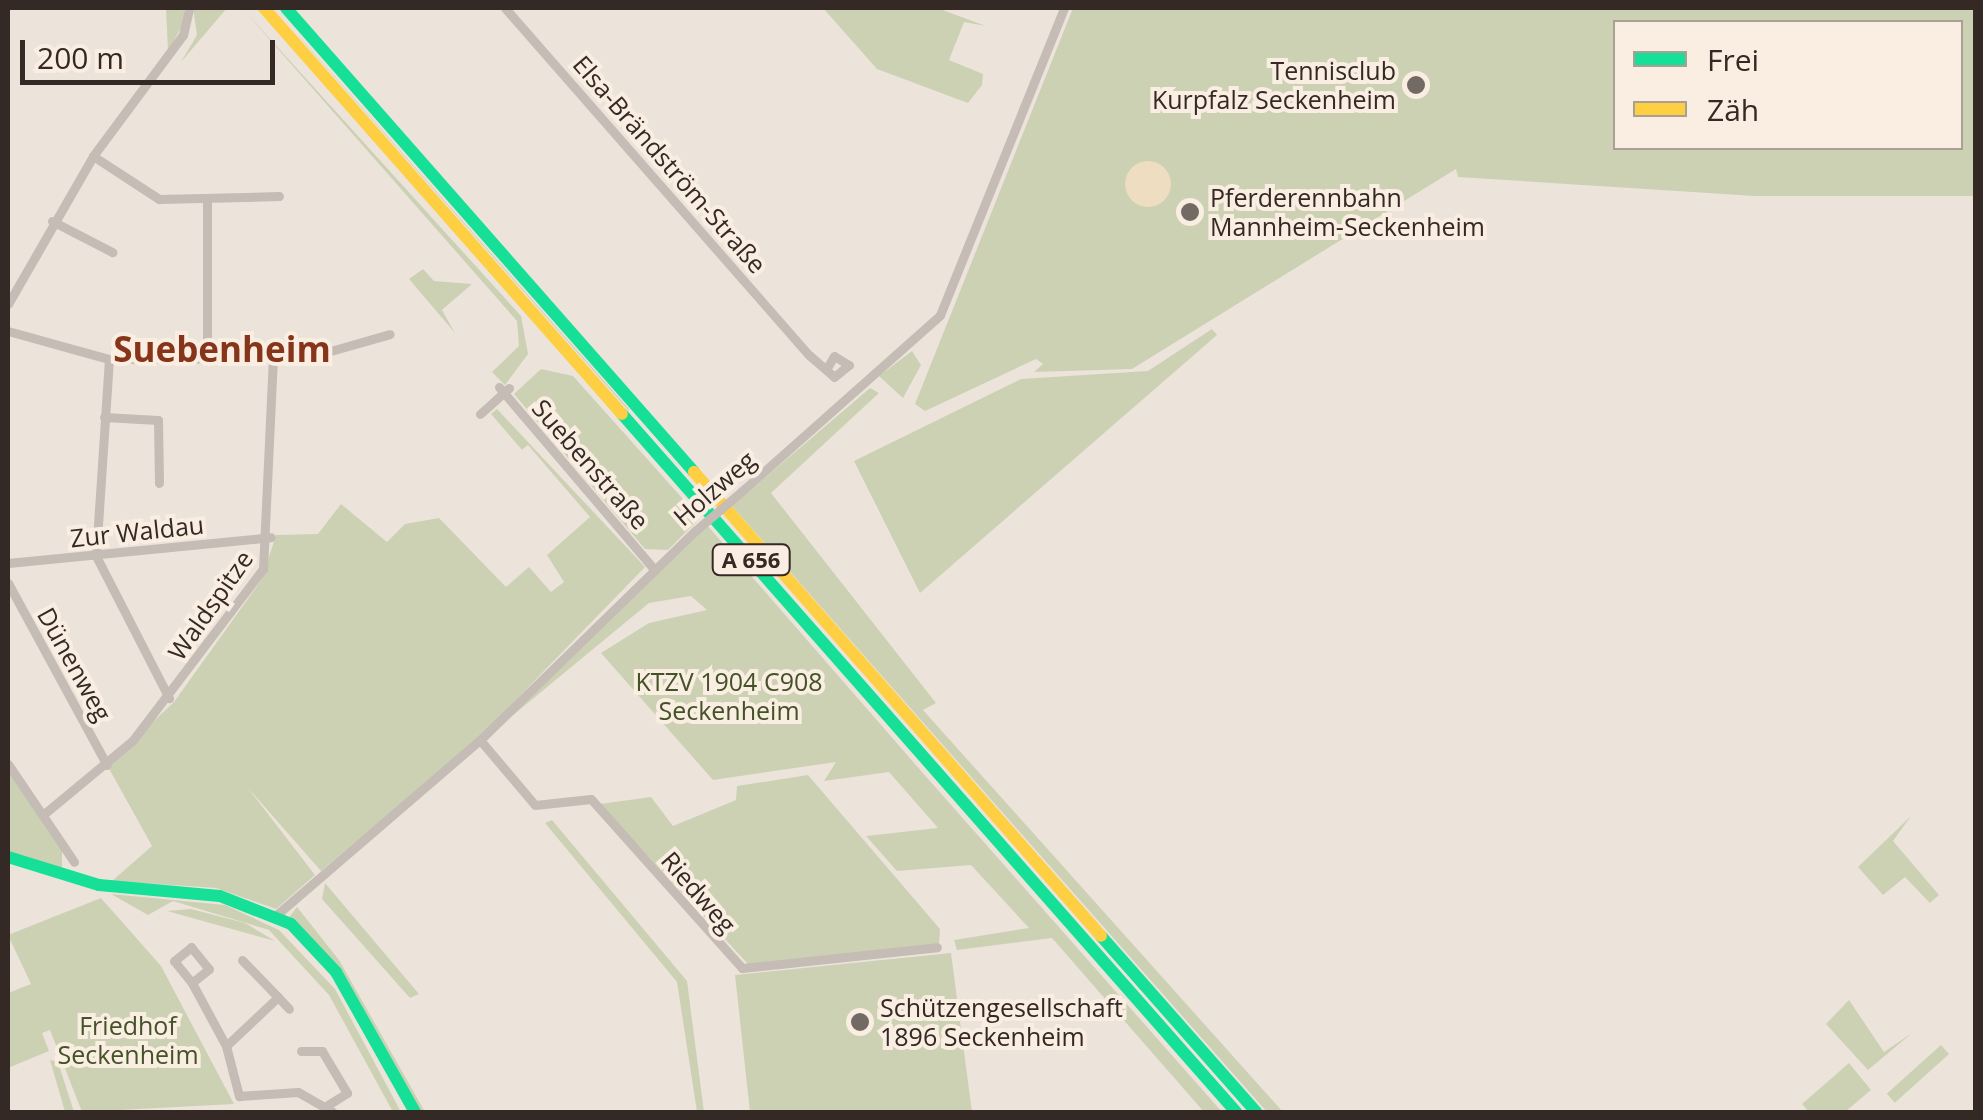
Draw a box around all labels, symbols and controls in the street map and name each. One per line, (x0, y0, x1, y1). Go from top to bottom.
scale bar (25, 20, 280, 82)
legend (1613, 20, 1963, 150)
text: 200 m (37, 37, 124, 78)
text: Frei (1707, 39, 1759, 80)
street label: Elsa-Brändström-Straße (567, 49, 773, 279)
place label: Tennisclub Kurpfalz Seckenheim (1152, 56, 1396, 115)
marker: Tennisclub Kurpfalz Seckenheim (1405, 74, 1427, 96)
text: Zäh (1707, 89, 1759, 130)
place label: Pferderennbahn Mannheim-Seckenheim (1210, 183, 1485, 242)
marker: Pferderennbahn Mannheim-Seckenheim (1179, 201, 1201, 223)
district label: Suebenheim (113, 328, 331, 370)
street label: Suebenstraße (526, 393, 656, 535)
street label: Holzweg (667, 444, 761, 532)
street label: Zur Waldau (69, 509, 205, 553)
road number: A 656 (711, 543, 791, 577)
street label: Waldspitze (161, 544, 259, 666)
street label: Dünenweg (32, 602, 118, 726)
park label: KTZV 1904 C908 Seckenheim (635, 667, 823, 726)
street label: Riedweg (656, 845, 742, 939)
place label: Schützengesellschaft 1896 Seckenheim (880, 993, 1123, 1052)
park label: Friedhof Seckenheim (57, 1011, 199, 1070)
marker: Schützengesellschaft 1896 Seckenheim (849, 1011, 871, 1033)

